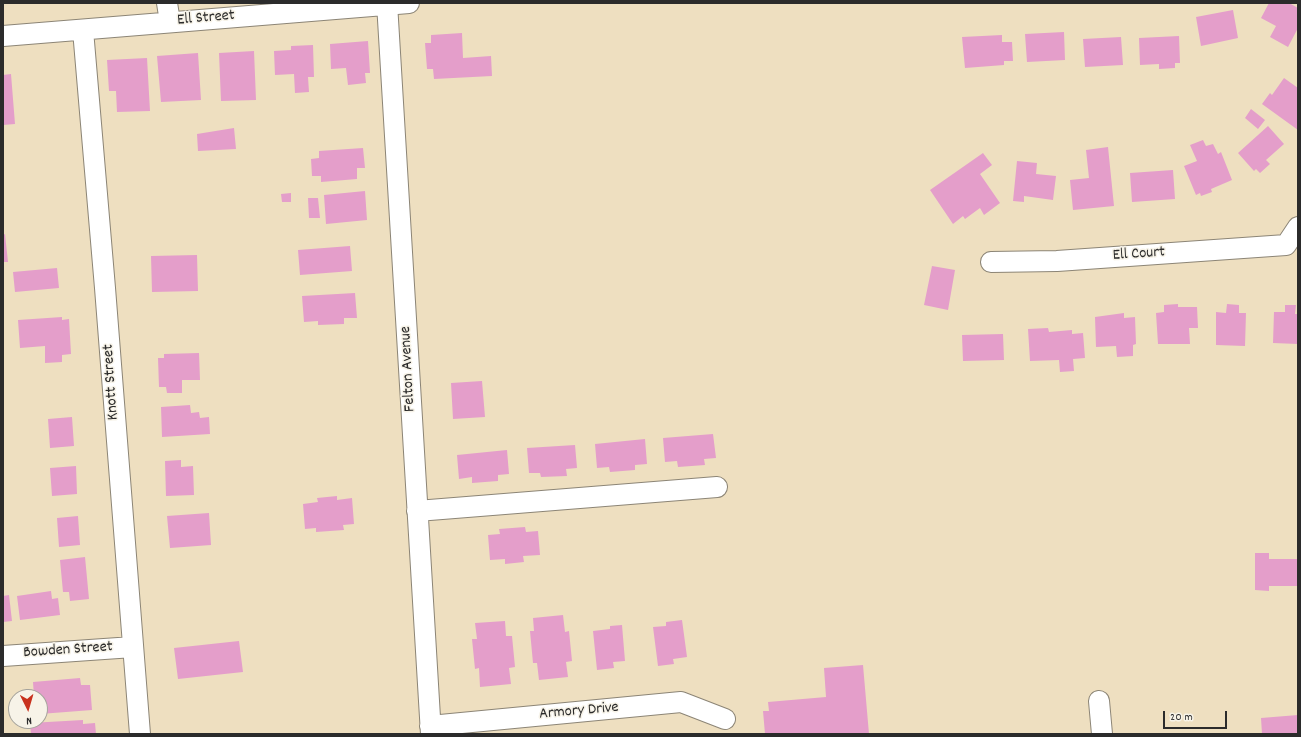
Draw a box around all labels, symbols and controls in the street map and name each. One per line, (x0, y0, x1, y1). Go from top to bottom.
street label: Ell Street (177, 7, 235, 31)
street label: Ell Court (1112, 244, 1166, 266)
street label: Felton Avenue (397, 326, 421, 412)
street label: Knott Street (100, 343, 124, 421)
street label: Bowden Street (23, 638, 113, 664)
north arrow (8, 689, 48, 729)
street label: Armory Drive (538, 699, 620, 725)
scale bar (1165, 703, 1229, 729)
text: 20 m (1170, 709, 1193, 726)
text: N (26, 712, 32, 728)

